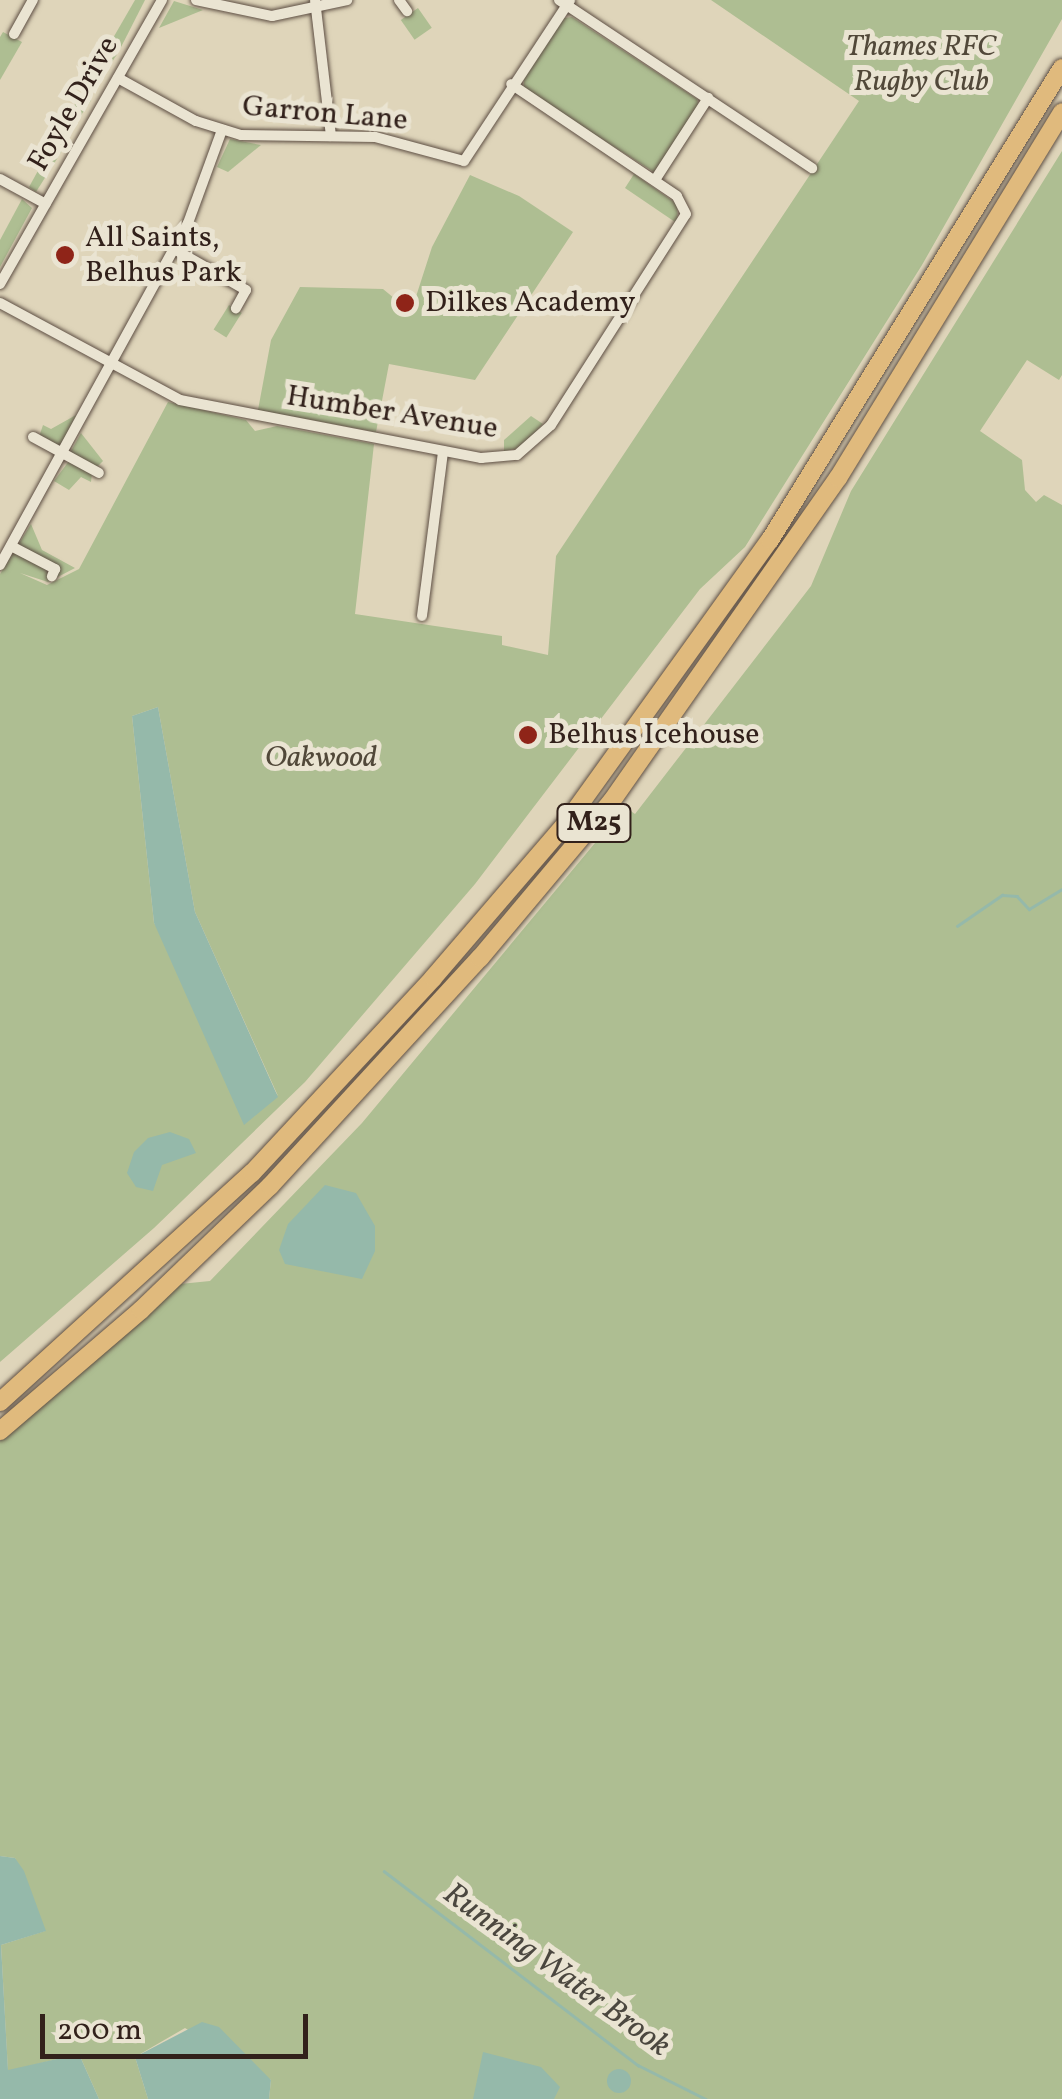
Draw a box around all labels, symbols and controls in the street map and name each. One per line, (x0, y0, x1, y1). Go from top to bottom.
park label: Thames RFC Rugby Club (846, 29, 996, 100)
street label: Foyle Drive (21, 30, 127, 178)
street label: Garron Lane (241, 89, 409, 139)
place label: All Saints, Belhus Park (85, 220, 242, 290)
marker: All Saints, Belhus Park (54, 244, 76, 266)
place label: Dilkes Academy (425, 285, 635, 321)
marker: Dilkes Academy (394, 292, 416, 314)
street label: Humber Avenue (284, 379, 500, 447)
place label: Belhus Icehouse (548, 717, 760, 753)
marker: Belhus Icehouse (517, 724, 539, 746)
park label: Oakwood (265, 740, 377, 776)
road number: M25 (554, 800, 634, 846)
water label: Running Water Brook (435, 1876, 677, 2066)
scale bar (45, 1994, 312, 2056)
text: 200 m (57, 2010, 142, 2052)

